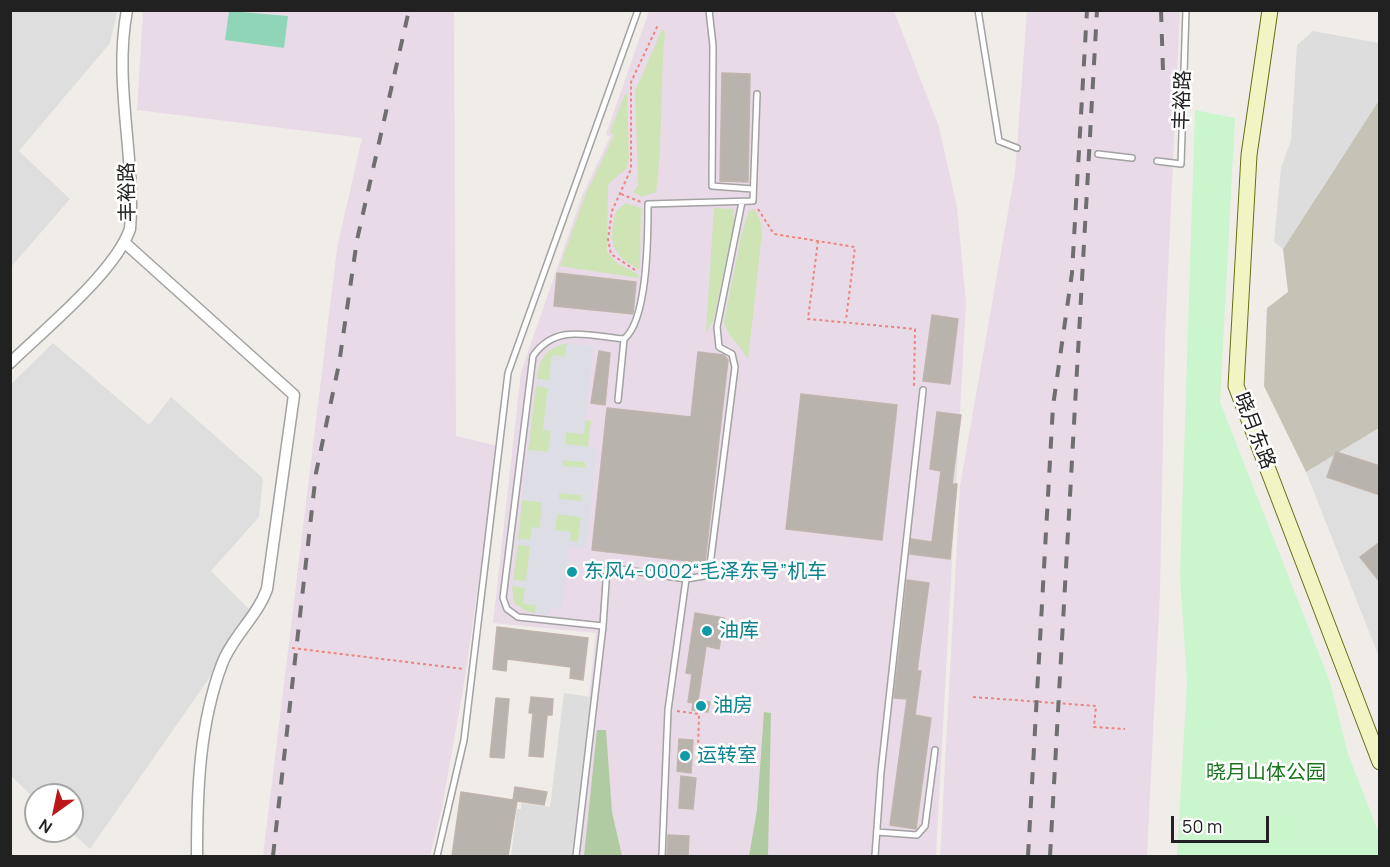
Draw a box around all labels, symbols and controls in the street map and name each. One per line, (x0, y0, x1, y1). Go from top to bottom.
street label: 丰裕路 (1170, 70, 1196, 130)
street label: 丰裕路 (115, 162, 141, 222)
street label: 晓月东路 (1228, 389, 1280, 473)
place label: 东风4-0002“毛泽东号”机车 (584, 560, 827, 584)
marker: 东风4-0002“毛泽东号”机车 (565, 565, 579, 579)
place label: 油库 (719, 619, 759, 643)
marker: 油库 (700, 624, 714, 638)
place label: 油房 (713, 694, 753, 718)
marker: 油房 (694, 699, 708, 713)
place label: 运转室 (697, 744, 757, 768)
marker: 运转室 (678, 749, 692, 763)
park label: 晓月山体公园 (1206, 761, 1326, 785)
north arrow (24, 783, 84, 843)
scale bar (1174, 804, 1272, 842)
text: N (34, 814, 56, 839)
text: 50 m (1182, 814, 1222, 838)

